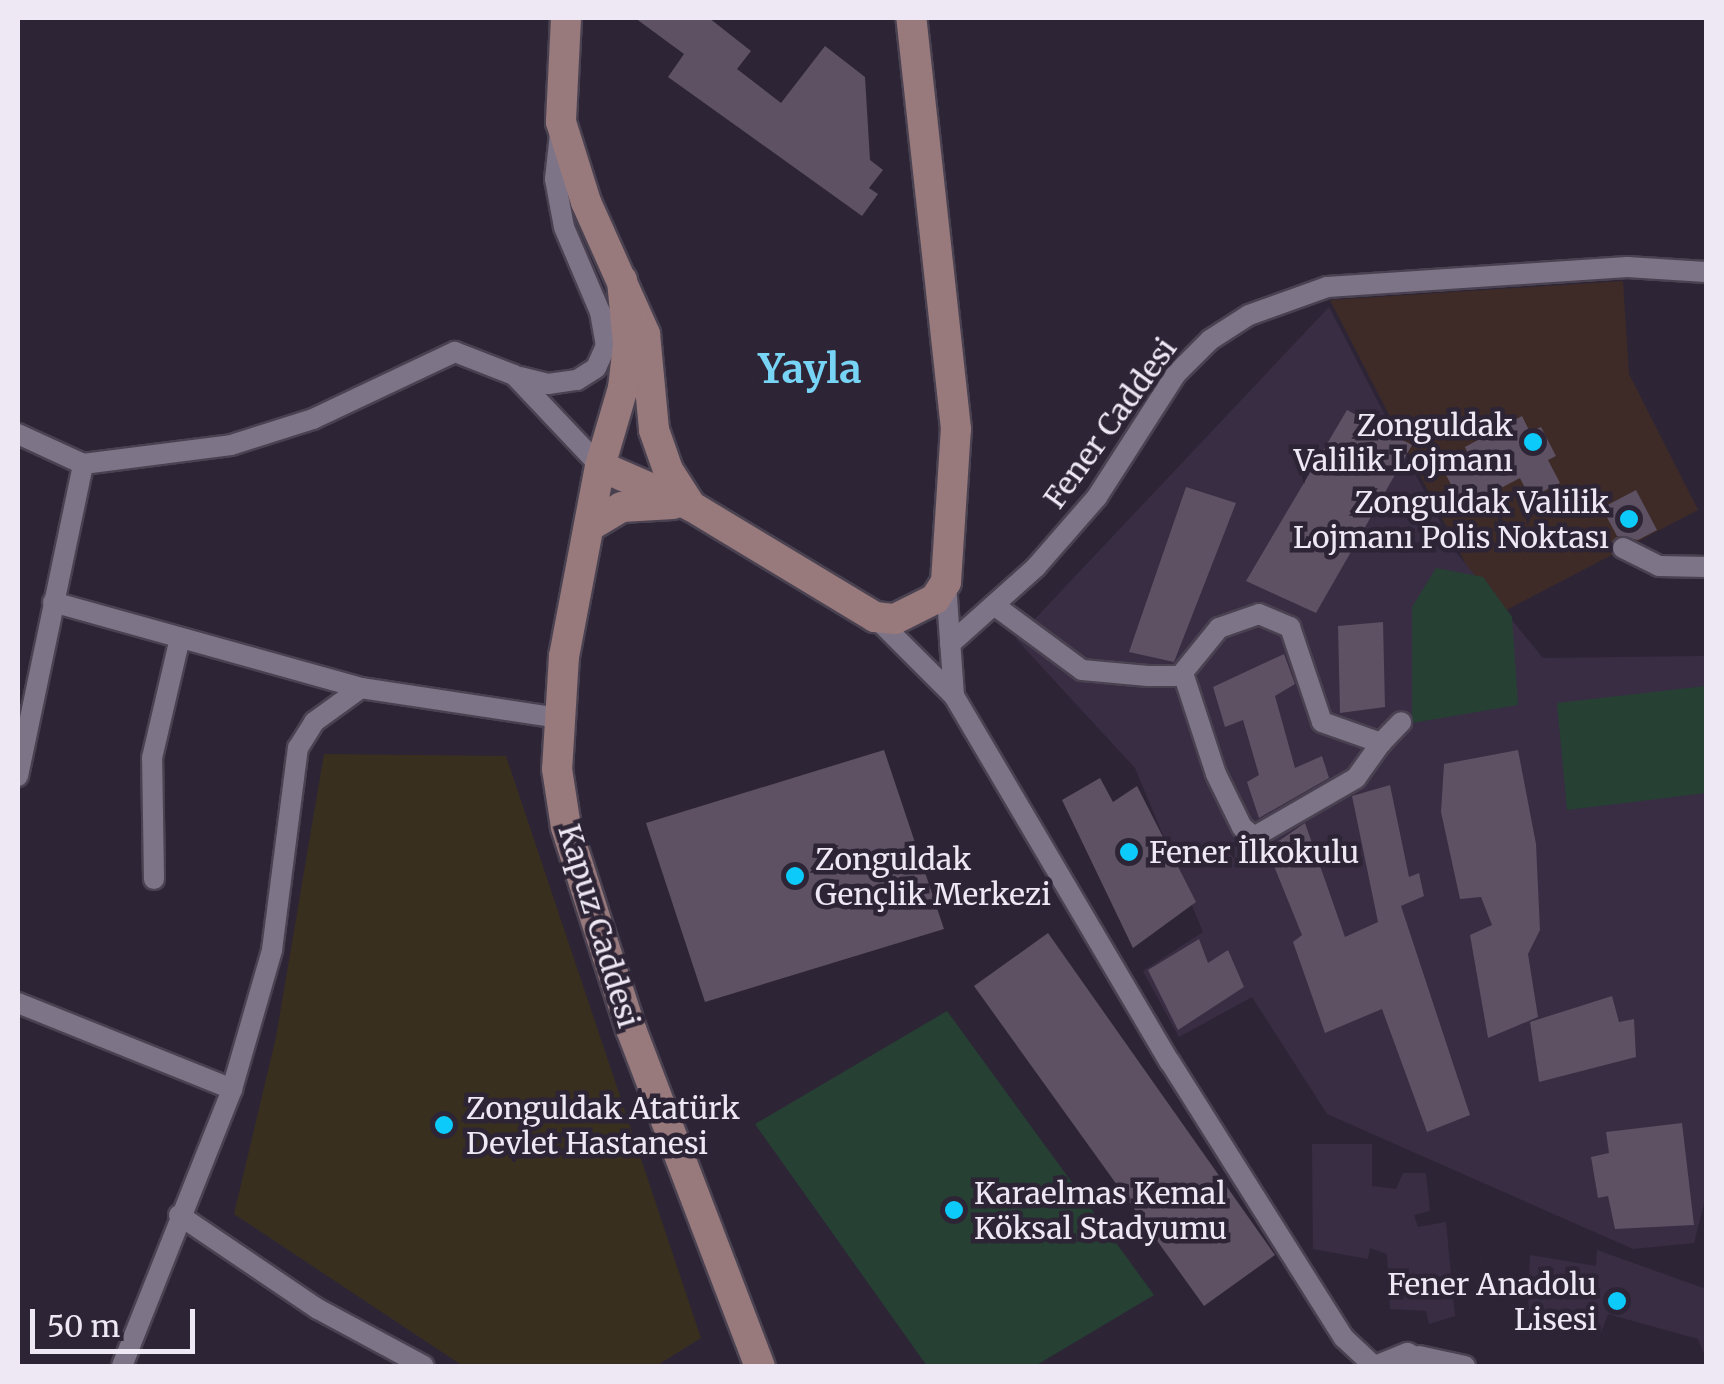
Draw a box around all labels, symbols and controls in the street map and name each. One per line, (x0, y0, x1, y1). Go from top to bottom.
street label: Fener Caddesi (1036, 331, 1184, 515)
district label: Yayla (758, 345, 862, 393)
place label: Zonguldak Valilik Lojmanı (1294, 407, 1513, 478)
marker: Zonguldak Valilik Lojmanı (1522, 431, 1544, 453)
place label: Zonguldak Valilik Lojmanı Polis Noktası (1293, 484, 1609, 554)
marker: Zonguldak Valilik Lojmanı Polis Noktası (1618, 508, 1640, 530)
street label: Kapuz Caddesi (551, 820, 647, 1032)
place label: Fener İlkokulu (1149, 834, 1359, 870)
place label: Zonguldak Gençlik Merkezi (815, 841, 1051, 912)
marker: Fener İlkokulu (1118, 841, 1140, 863)
marker: Zonguldak Gençlik Merkezi (784, 865, 806, 887)
place label: Zonguldak Atatürk Devlet Hastanesi (466, 1090, 740, 1160)
marker: Zonguldak Atatürk Devlet Hastanesi (431, 1112, 457, 1138)
place label: Karaelmas Kemal Köksal Stadyumu (974, 1175, 1227, 1246)
marker: Karaelmas Kemal Köksal Stadyumu (943, 1199, 965, 1221)
place label: Fener Anadolu Lisesi (1387, 1266, 1597, 1336)
scale bar (35, 1289, 200, 1351)
marker: Fener Anadolu Lisesi (1606, 1290, 1628, 1312)
text: 50 m (47, 1307, 120, 1345)

